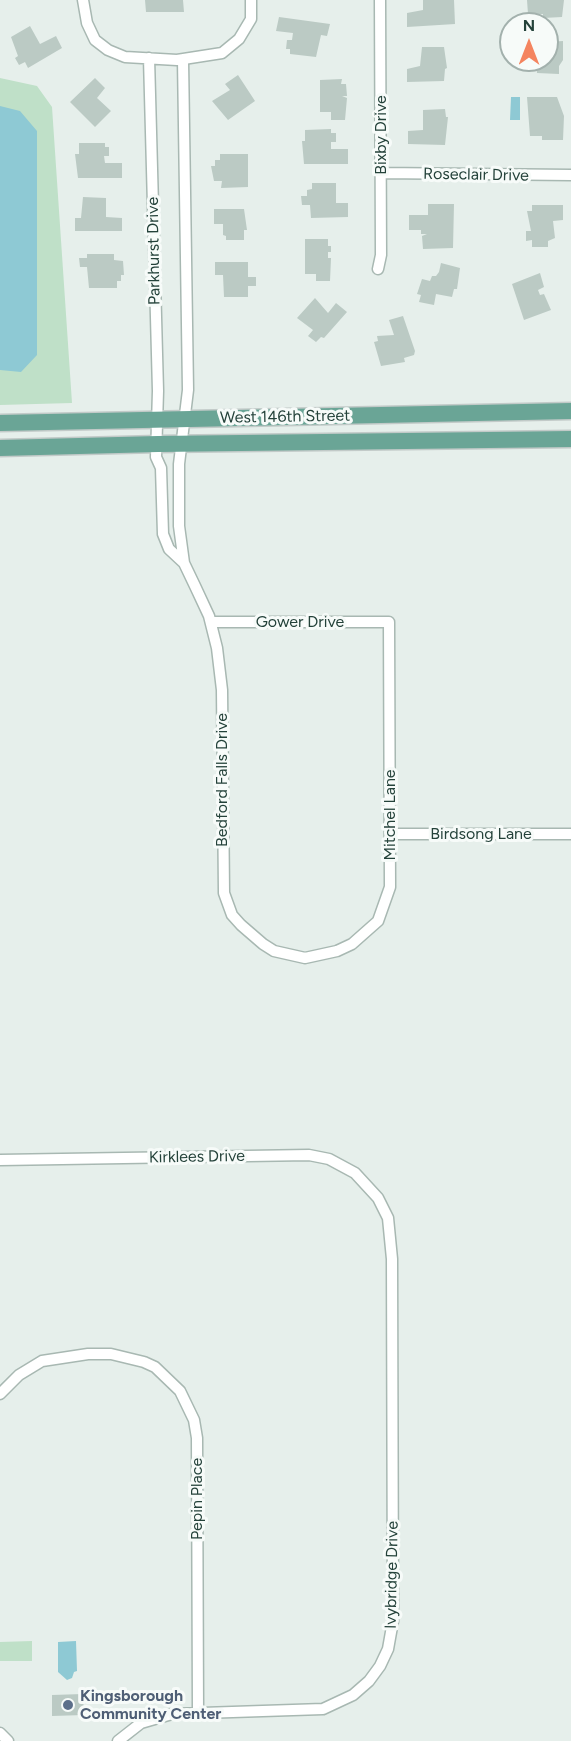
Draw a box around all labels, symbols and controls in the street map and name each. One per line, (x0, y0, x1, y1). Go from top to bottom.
north arrow (499, 12, 559, 72)
text: N (523, 16, 535, 35)
street label: Bixby Drive (371, 95, 391, 175)
street label: Roseclair Drive (423, 164, 529, 186)
street label: Parkhurst Drive (143, 197, 165, 305)
street label: West 146th Street (220, 406, 350, 428)
street label: Gower Drive (256, 612, 344, 632)
street label: Bedford Falls Drive (212, 713, 232, 847)
street label: Mitchel Lane (380, 769, 400, 861)
street label: Birdsong Lane (430, 824, 532, 844)
street label: Kirklees Drive (149, 1147, 245, 1167)
street label: Pepin Place (187, 1458, 207, 1540)
street label: Ivybridge Drive (381, 1521, 403, 1629)
place label: Kingsborough Community Center (80, 1686, 221, 1724)
marker: Kingsborough Community Center (61, 1698, 75, 1712)

